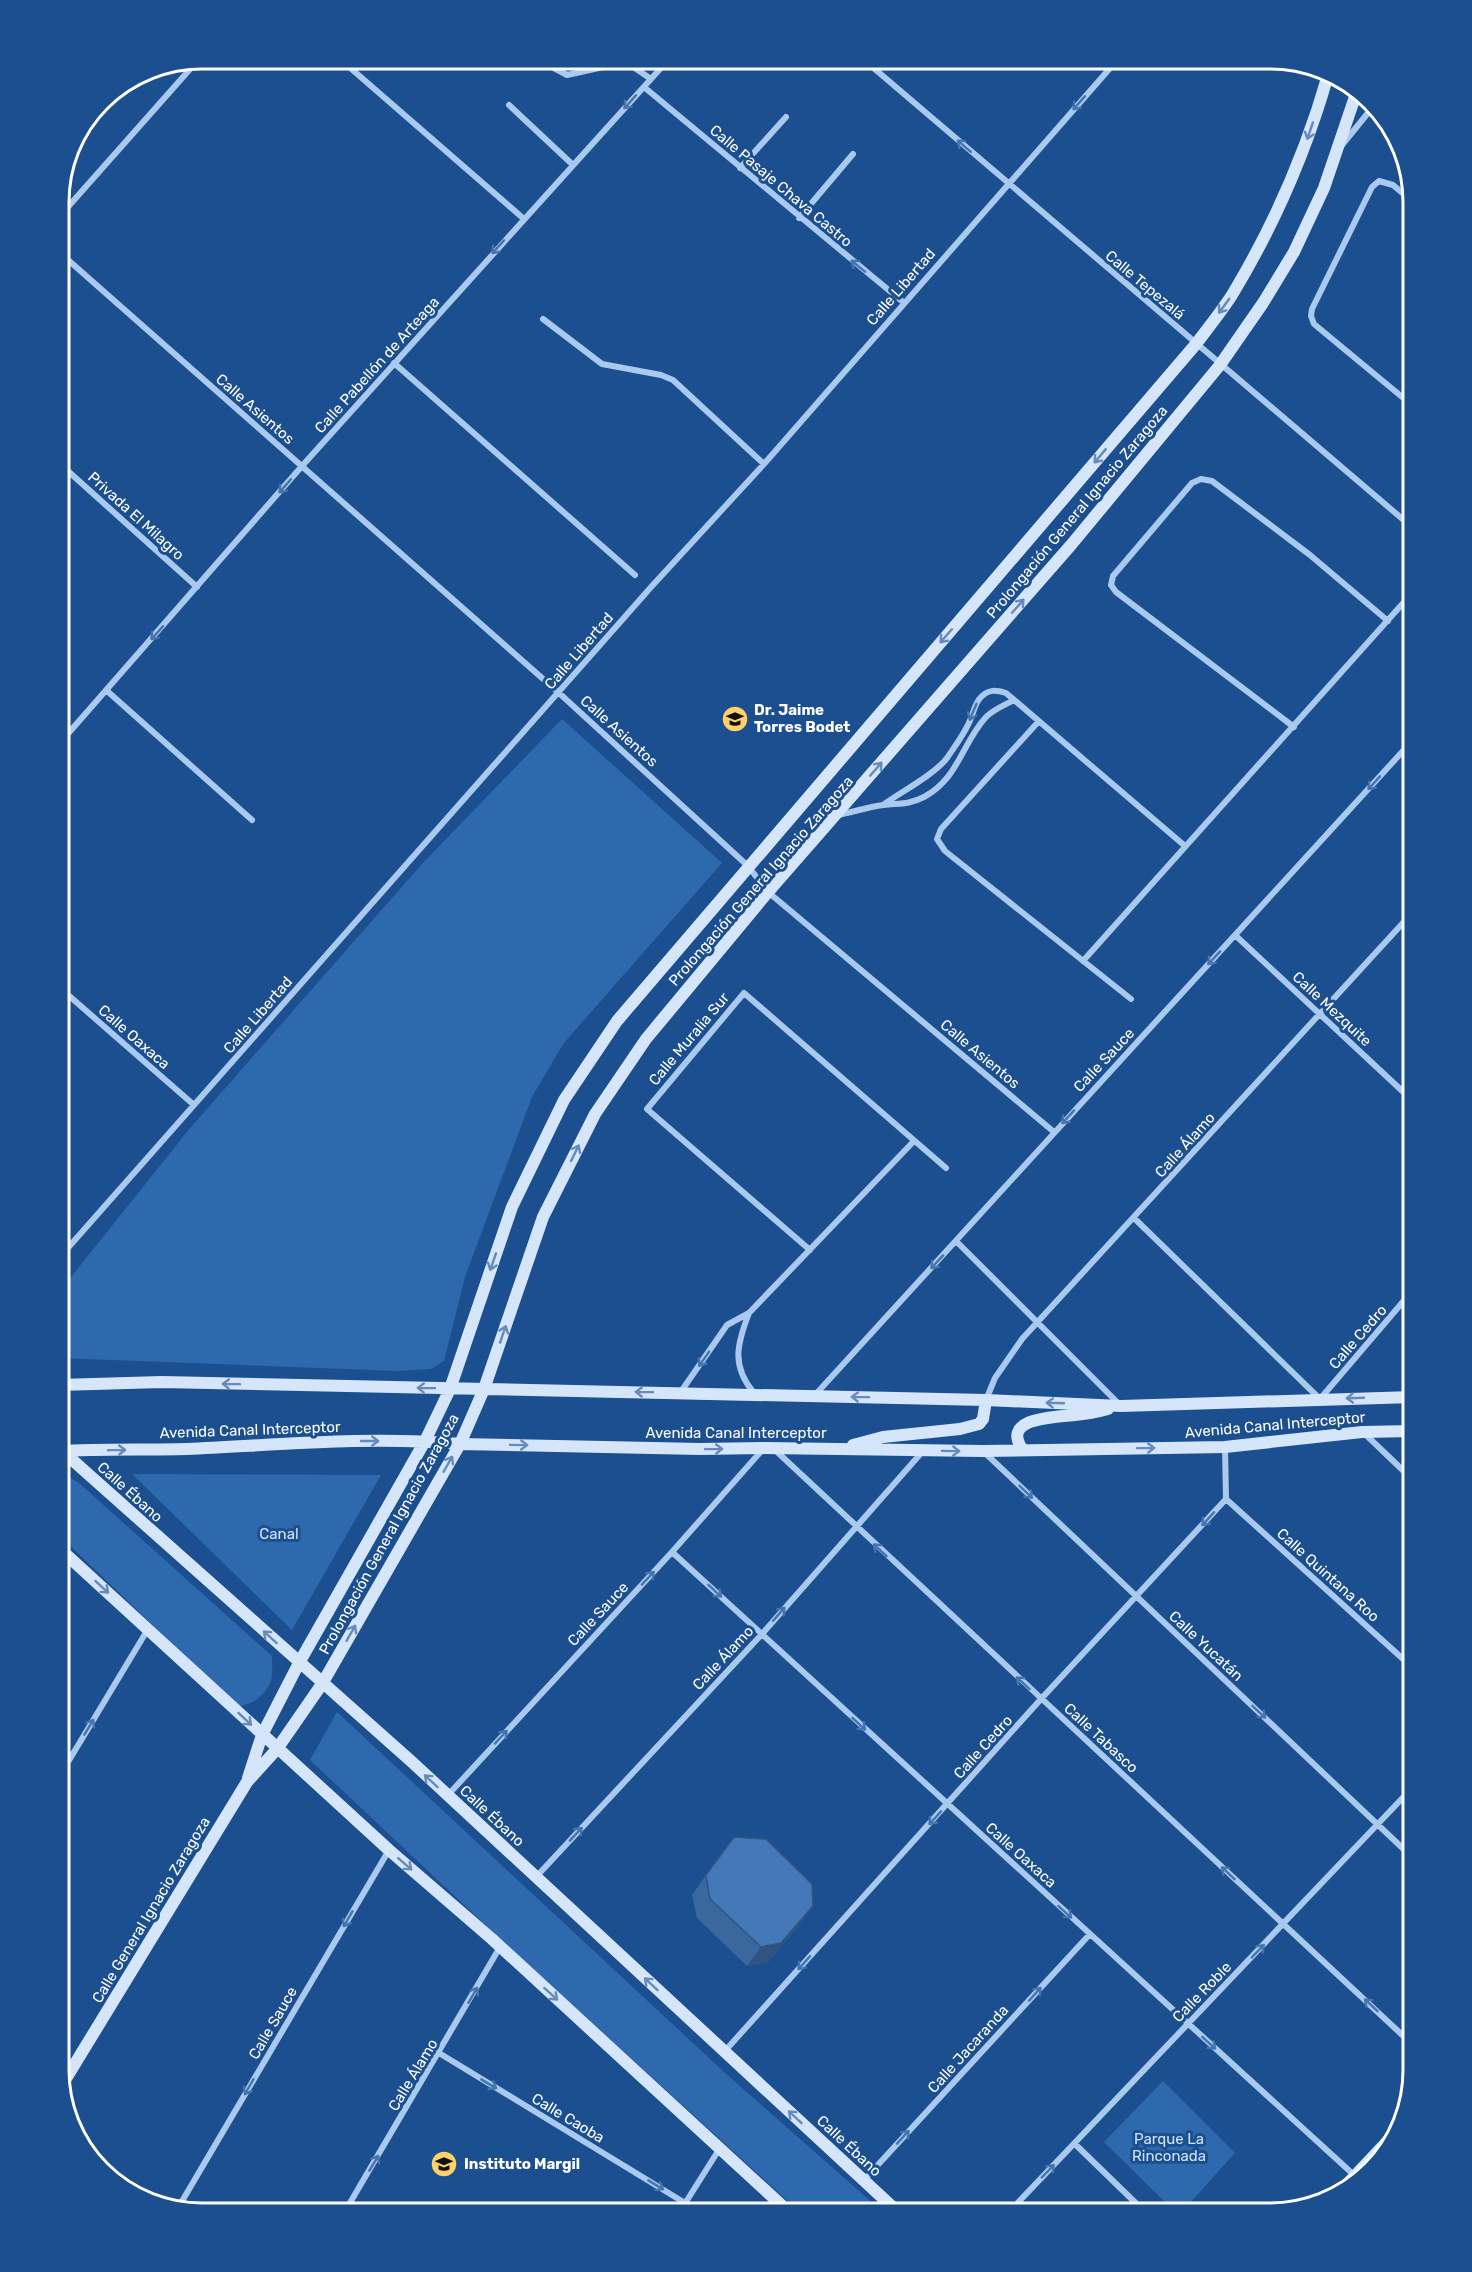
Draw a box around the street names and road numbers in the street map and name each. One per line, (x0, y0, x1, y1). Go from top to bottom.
street label: Calle Pasaje Chava Castro (706, 121, 856, 251)
street label: Calle Libertad (863, 245, 939, 329)
street label: Calle Tepezalá (1102, 247, 1188, 323)
street label: Calle Pabellón de Arteaga (311, 293, 443, 437)
street label: Calle Asientos (212, 370, 298, 448)
street label: Prolongación General Ignacio Zaragoza (983, 402, 1171, 622)
street label: Privada El Milagro (84, 468, 188, 564)
street label: Calle Libertad (541, 609, 617, 693)
street label: Calle Asientos (577, 691, 662, 771)
street label: Prolongación General Ignacio Zaragoza (665, 772, 857, 990)
street label: Calle Mezquite (1289, 968, 1375, 1050)
street label: Calle Libertad (220, 973, 296, 1057)
street label: Calle Muralia Sur (645, 989, 733, 1089)
street label: Calle Oaxaca (95, 1001, 173, 1073)
street label: Calle Asientos (937, 1016, 1024, 1093)
street label: Calle Sauce (1070, 1024, 1138, 1096)
street label: Calle Álamo (1151, 1109, 1219, 1181)
street label: Calle Cedro (1325, 1301, 1391, 1373)
street label: Avenida Canal Interceptor (1184, 1408, 1366, 1442)
street label: Prolongación General Ignacio Zaragoza (315, 1411, 463, 1657)
street label: Avenida Canal Interceptor (159, 1418, 341, 1442)
street label: Avenida Canal Interceptor (645, 1424, 827, 1442)
street label: Calle Ébano (94, 1458, 166, 1526)
street label: Calle Quintana Roo (1273, 1524, 1383, 1626)
street label: Calle Sauce (564, 1578, 632, 1650)
street label: Calle Yucatán (1165, 1607, 1247, 1685)
street label: Calle Álamo (689, 1622, 757, 1694)
street label: Calle Tabasco (1060, 1699, 1142, 1777)
street label: Calle Cedro (950, 1712, 1016, 1782)
street label: Calle Ébano (456, 1782, 528, 1850)
street label: Calle General Ignacio Zaragoza (88, 1814, 214, 2006)
street label: Calle Oaxaca (982, 1819, 1060, 1891)
street label: Calle Roble (1169, 1958, 1235, 2026)
street label: Calle Sauce (245, 1983, 301, 2063)
street label: Calle Jacaranda (924, 2001, 1012, 2097)
street label: Calle Álamo (384, 2036, 442, 2114)
street label: Calle Caoba (528, 2089, 608, 2147)
street label: Calle Ébano (813, 2112, 885, 2180)

